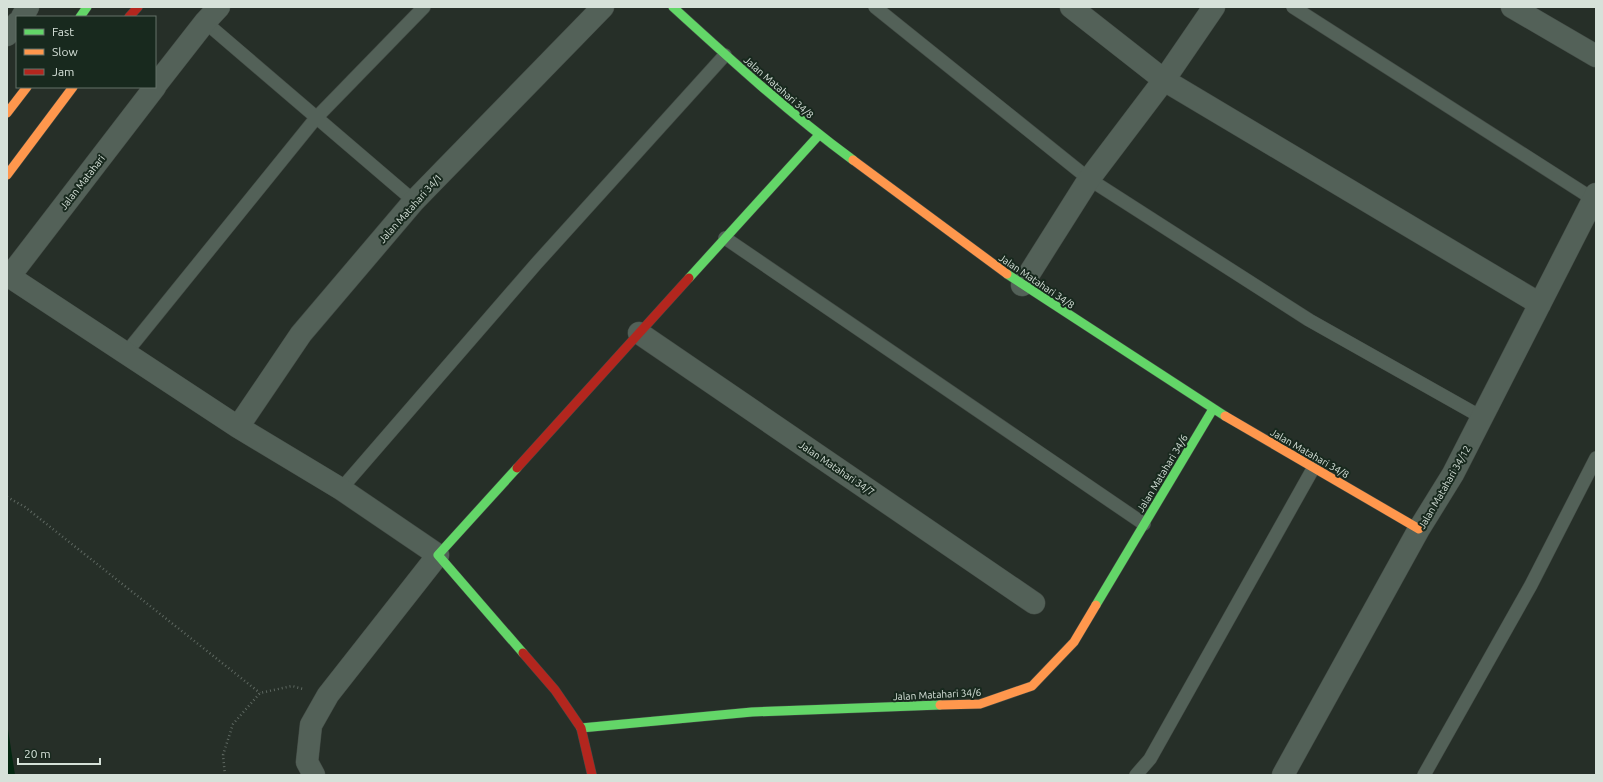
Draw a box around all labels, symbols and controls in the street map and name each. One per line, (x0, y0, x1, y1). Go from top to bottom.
legend (16, 16, 156, 88)
text: Fast (52, 25, 74, 38)
text: Slow (52, 45, 78, 58)
street label: Jalan Matahari 34/8 (742, 54, 816, 121)
text: Jam (52, 65, 74, 78)
street label: Jalan Matahari (58, 153, 107, 212)
street label: Jalan Matahari 34/1 (377, 172, 444, 245)
street label: Jalan Matahari 34/8 (997, 252, 1077, 311)
street label: Jalan Matahari 34/8 (1269, 426, 1351, 481)
street label: Jalan Matahari 34/6 (1135, 432, 1190, 514)
street label: Jalan Matahari 34/7 (797, 439, 877, 498)
street label: Jalan Matahari 34/12 (1416, 444, 1473, 531)
street label: Jalan Matahari 34/6 (892, 687, 982, 702)
scale bar (18, 740, 100, 766)
text: 20 m (24, 747, 51, 760)

